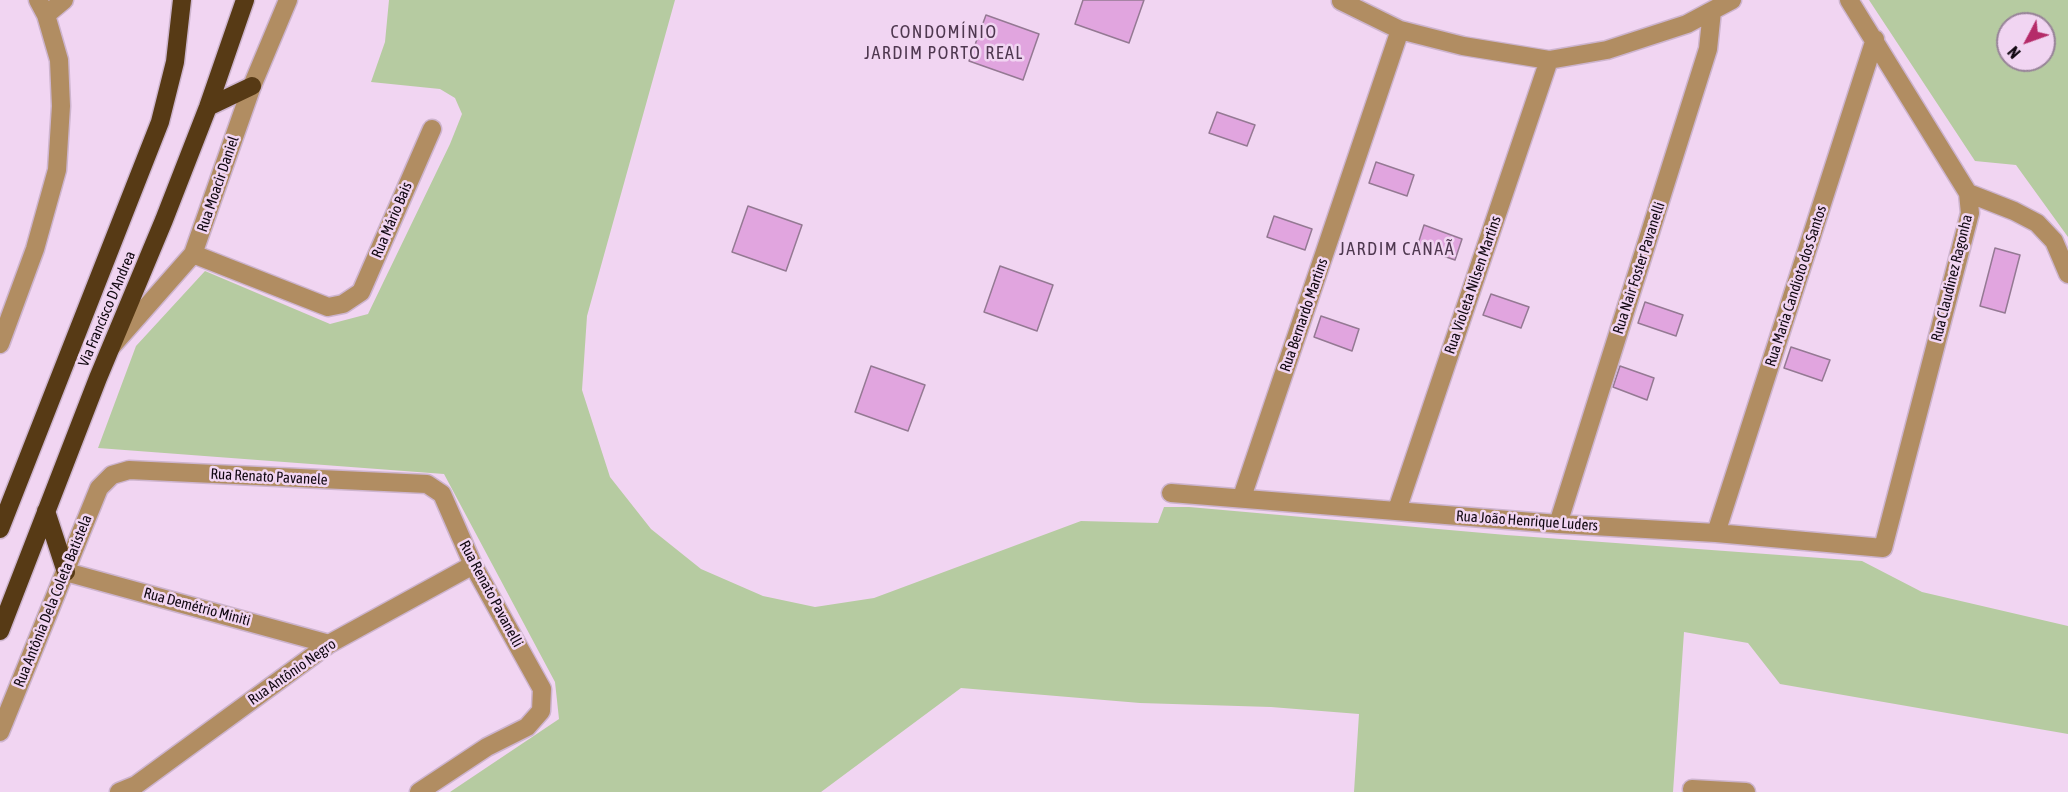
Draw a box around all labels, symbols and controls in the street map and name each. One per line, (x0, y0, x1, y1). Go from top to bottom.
north arrow (1996, 12, 2056, 72)
district label: CONDOMÍNIO JARDIM PORTO REAL (864, 21, 1024, 63)
text: N (2004, 43, 2024, 62)
street label: Rua Moacir Daniel (193, 134, 243, 234)
street label: Rua Mário Bais (368, 179, 416, 261)
street label: Rua Nair Foster Pavanelli (1609, 200, 1669, 336)
street label: Rua Maria Candioto dos Santos (1761, 203, 1831, 369)
street label: Rua Claudinez Ragonha (1928, 213, 1976, 343)
street label: Rua Violeta Nilsen Martins (1441, 214, 1505, 356)
district label: JARDIM CANAÃ (1339, 238, 1455, 260)
street label: Via Francisco D'Andrea (75, 249, 139, 369)
street label: Rua Bernardo Martins (1276, 256, 1332, 374)
street label: Rua Renato Pavanele (210, 465, 328, 489)
street label: Rua João Henrique Luders (1455, 507, 1599, 535)
street label: Rua Antônia Dela Coleta Batistela (10, 512, 96, 690)
street label: Rua Renato Pavanelli (455, 538, 527, 650)
street label: Rua Demétrio Miniti (142, 584, 252, 630)
street label: Rua Antônio Negro (245, 635, 339, 709)

